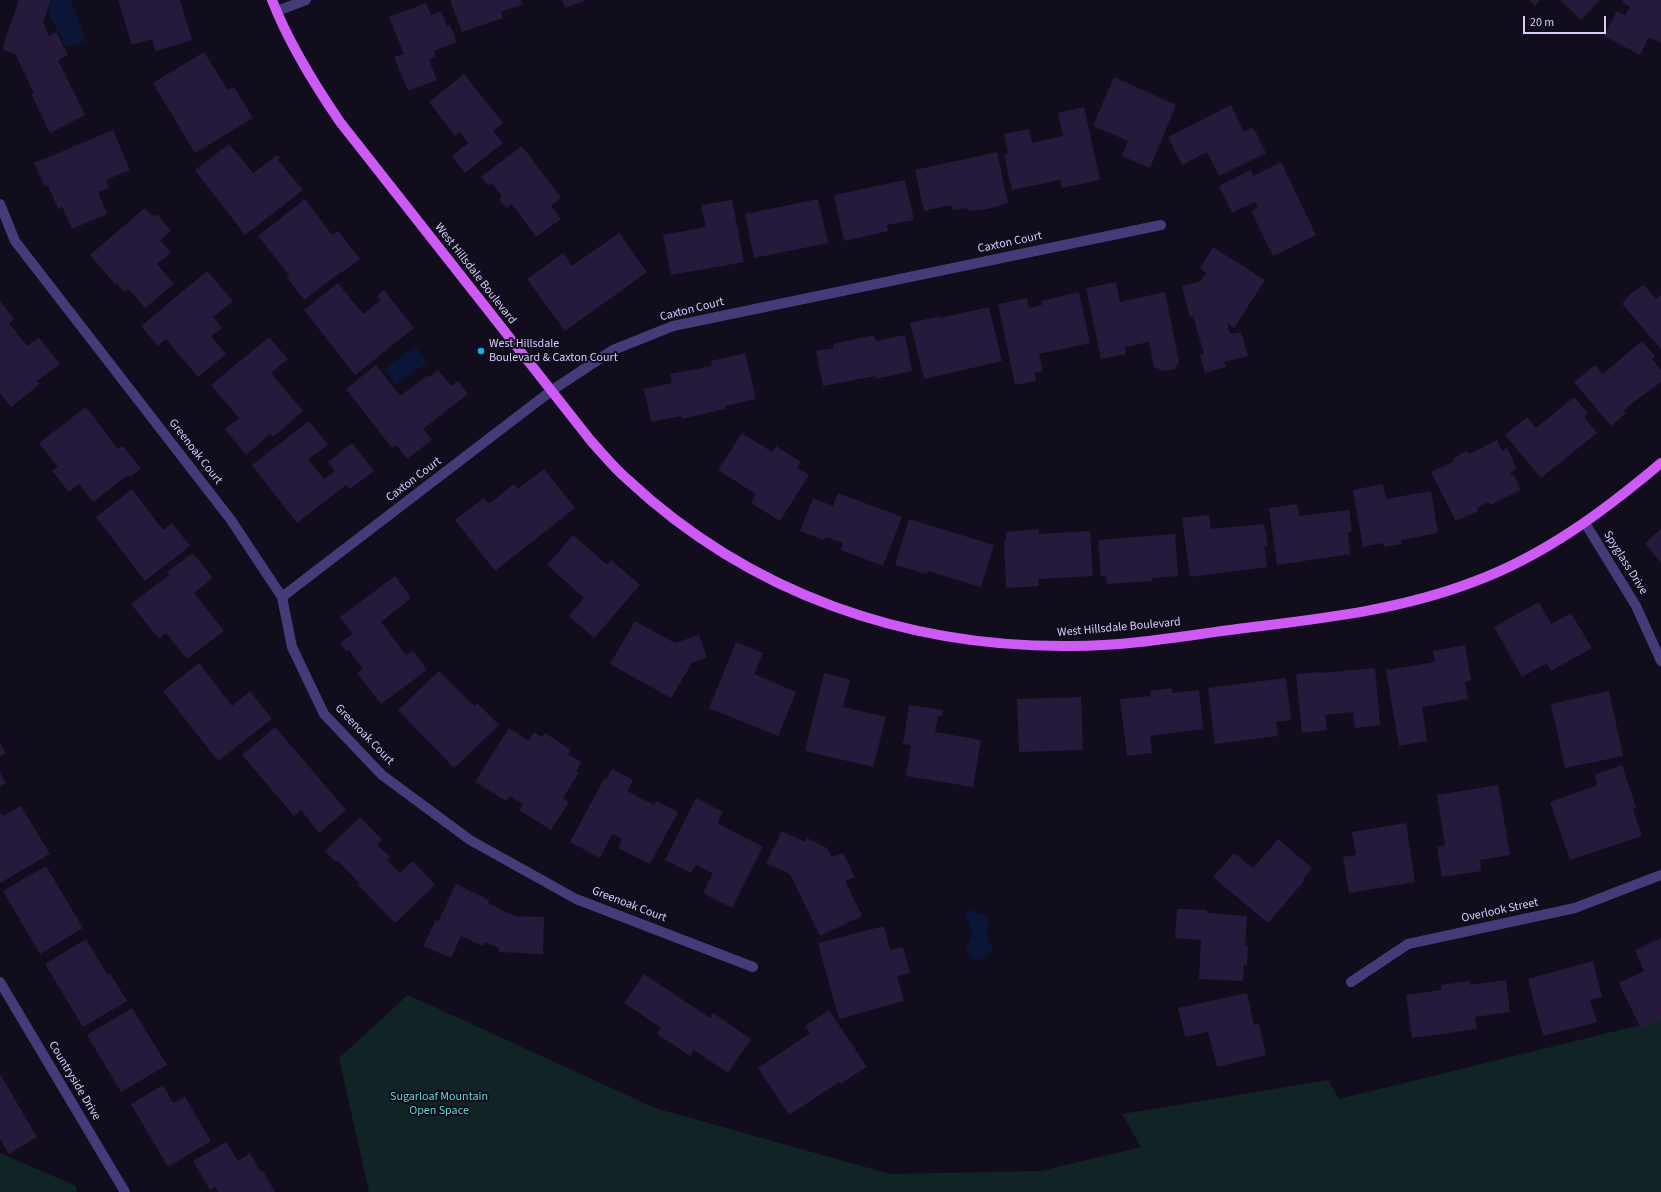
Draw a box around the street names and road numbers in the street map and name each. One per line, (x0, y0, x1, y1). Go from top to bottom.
street label: West Hillsdale Boulevard (431, 221, 519, 327)
street label: Caxton Court (977, 229, 1043, 257)
street label: Caxton Court (659, 295, 725, 325)
street label: Greenoak Court (165, 417, 225, 487)
street label: Caxton Court (384, 455, 444, 505)
street label: Spyglass Drive (1600, 529, 1650, 597)
street label: West Hillsdale Boulevard (1057, 615, 1181, 641)
street label: Greenoak Court (331, 702, 397, 768)
street label: Greenoak Court (590, 884, 668, 926)
street label: Overlook Street (1460, 896, 1540, 926)
street label: Countryside Drive (45, 1039, 103, 1123)

